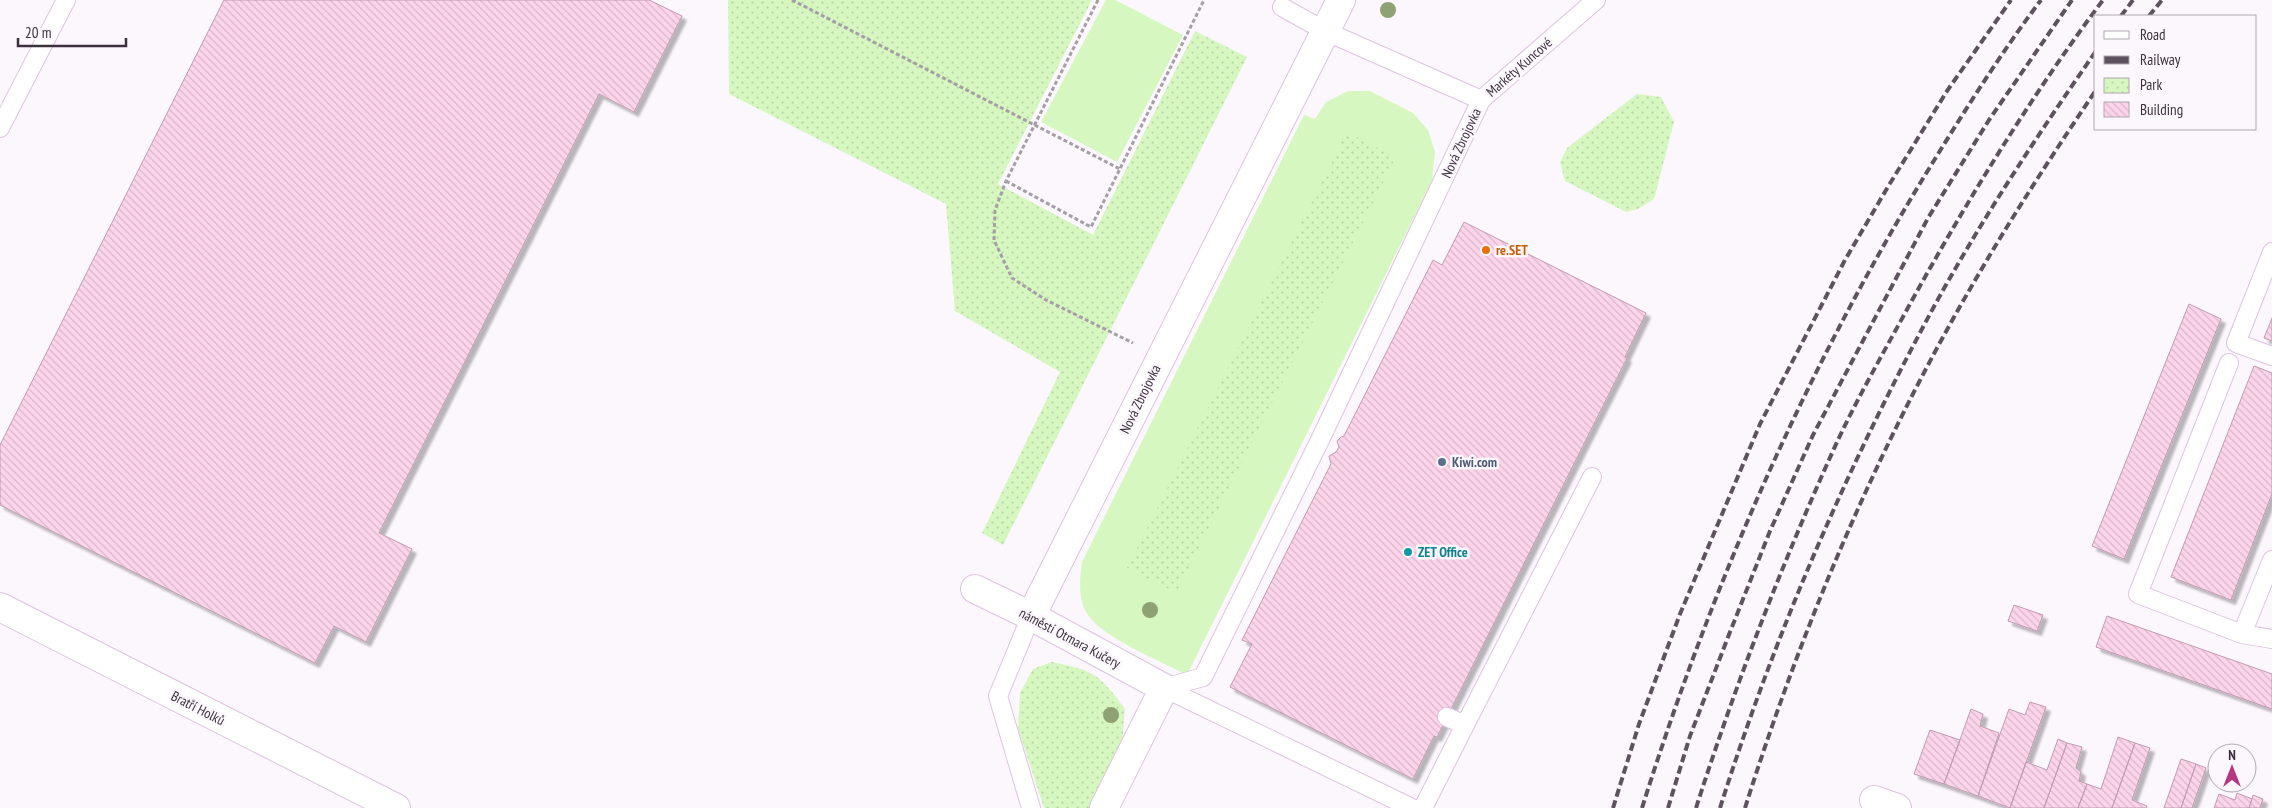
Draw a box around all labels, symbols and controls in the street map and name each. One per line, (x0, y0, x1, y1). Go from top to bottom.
scale bar (18, 15, 125, 47)
legend (2094, 15, 2257, 130)
text: 20 m (25, 23, 51, 42)
text: Road (2140, 25, 2166, 44)
street label: Markéty Kuncové (1482, 33, 1556, 101)
text: Railway (2140, 50, 2181, 69)
text: Park (2140, 75, 2162, 94)
text: Building (2140, 100, 2183, 119)
street label: Nová Zbrojovka (1437, 105, 1485, 181)
place label: re.SET (1496, 241, 1528, 259)
marker: re.SET (1480, 244, 1492, 256)
street label: Nová Zbrojovka (1116, 361, 1164, 437)
place label: Kiwi.com (1452, 453, 1497, 471)
marker: Kiwi.com (1436, 456, 1448, 468)
place label: ZET Office (1418, 543, 1468, 561)
marker: ZET Office (1402, 546, 1414, 558)
street label: náměstí Otmara Kučery (1016, 604, 1124, 673)
street label: Bratří Holků (168, 687, 228, 729)
north arrow (2207, 743, 2257, 793)
text: N (2228, 746, 2236, 764)

